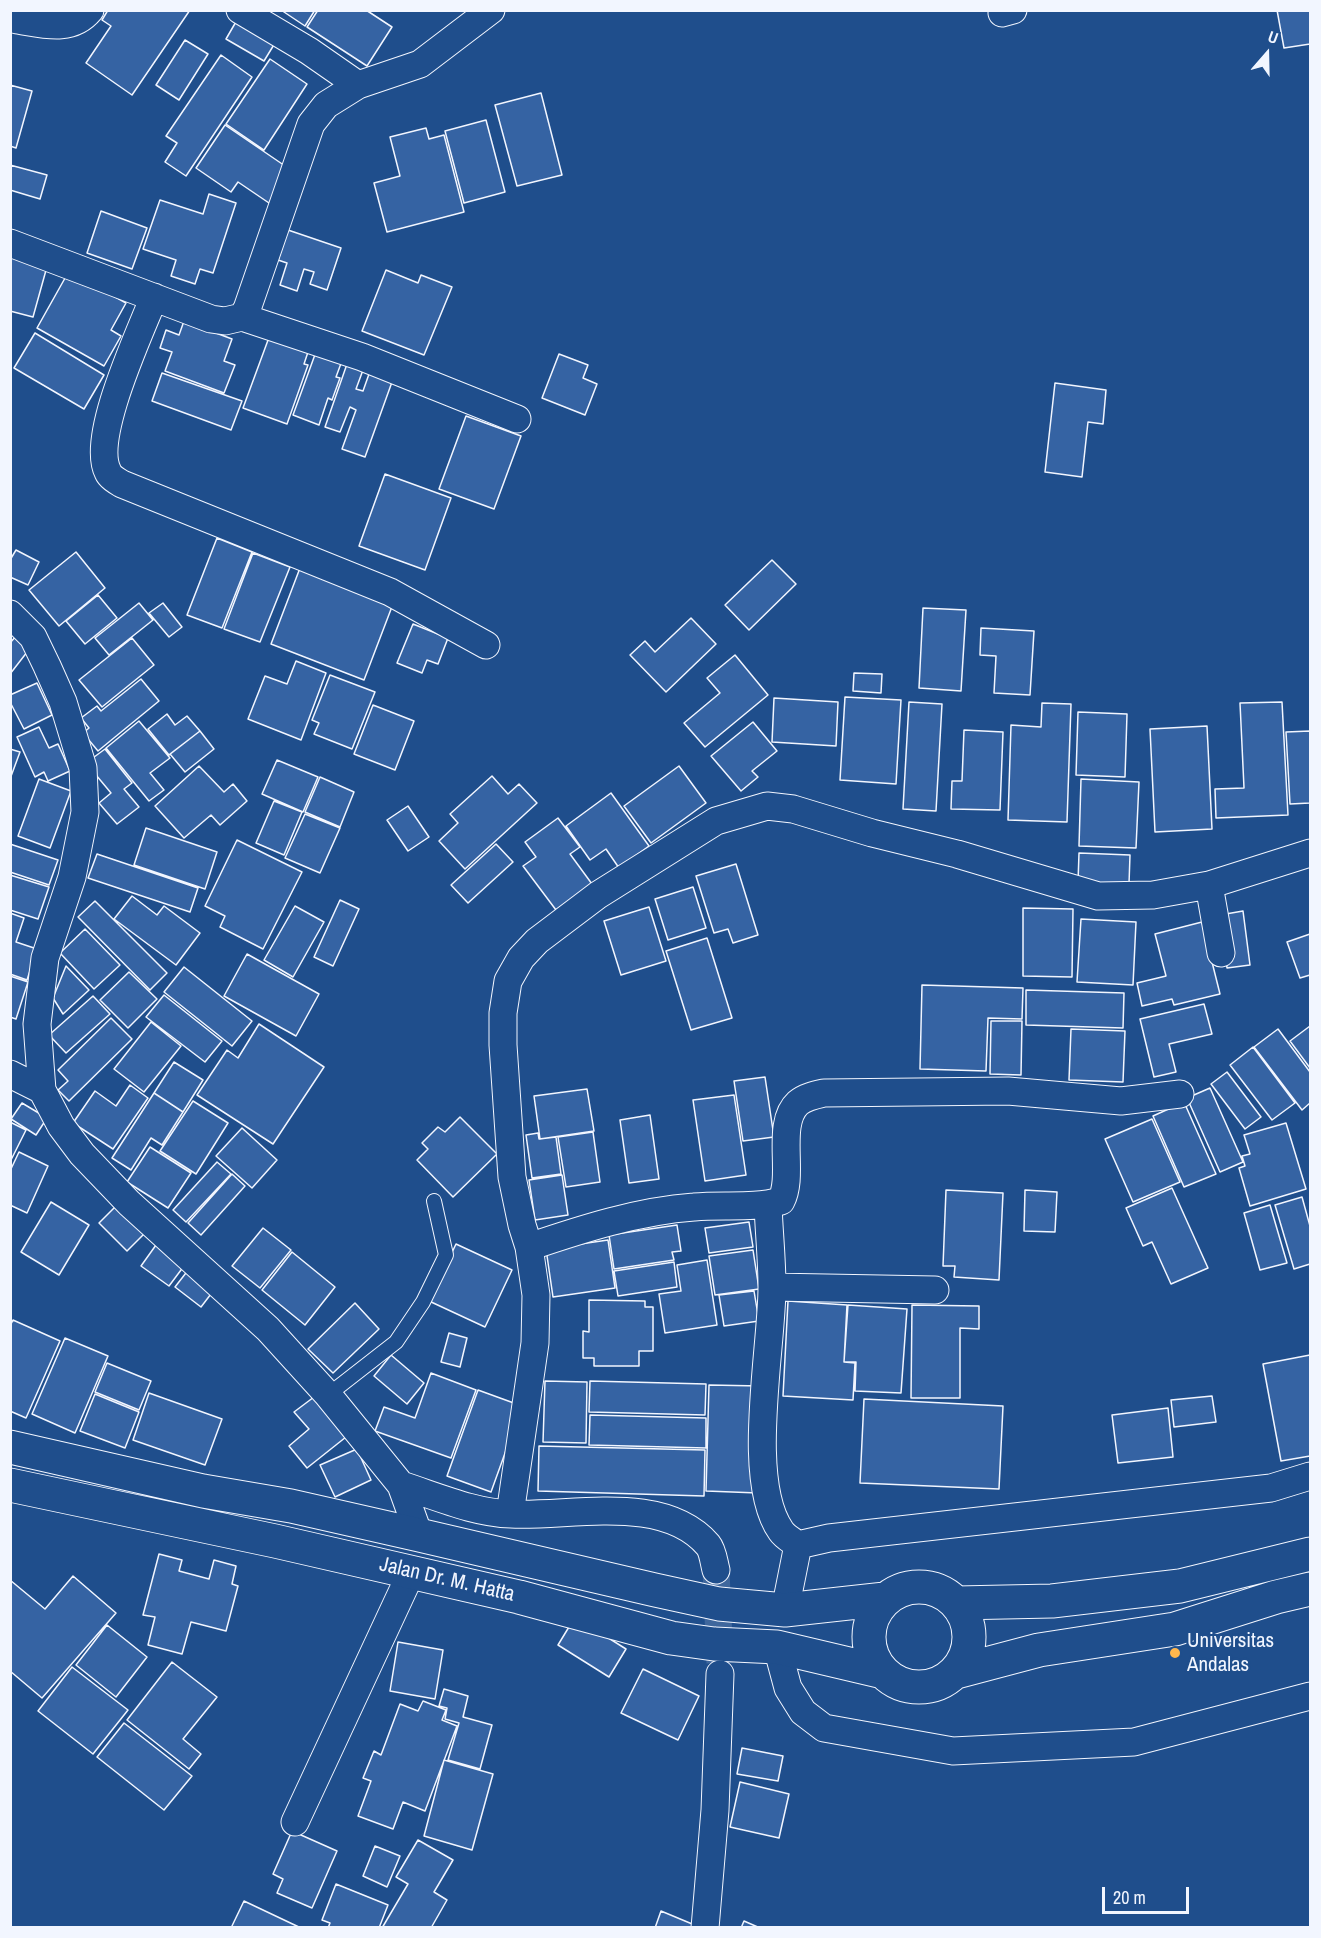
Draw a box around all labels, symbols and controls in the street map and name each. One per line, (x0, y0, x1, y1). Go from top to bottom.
north arrow (1237, 24, 1297, 84)
text: U (1265, 25, 1281, 49)
street label: Jalan Dr. M. Hatta (377, 1552, 517, 1608)
place label: Universitas Andalas (1187, 1628, 1274, 1678)
marker: Universitas Andalas (1168, 1646, 1182, 1660)
scale bar (1105, 1875, 1192, 1913)
text: 20 m (1113, 1885, 1146, 1910)

